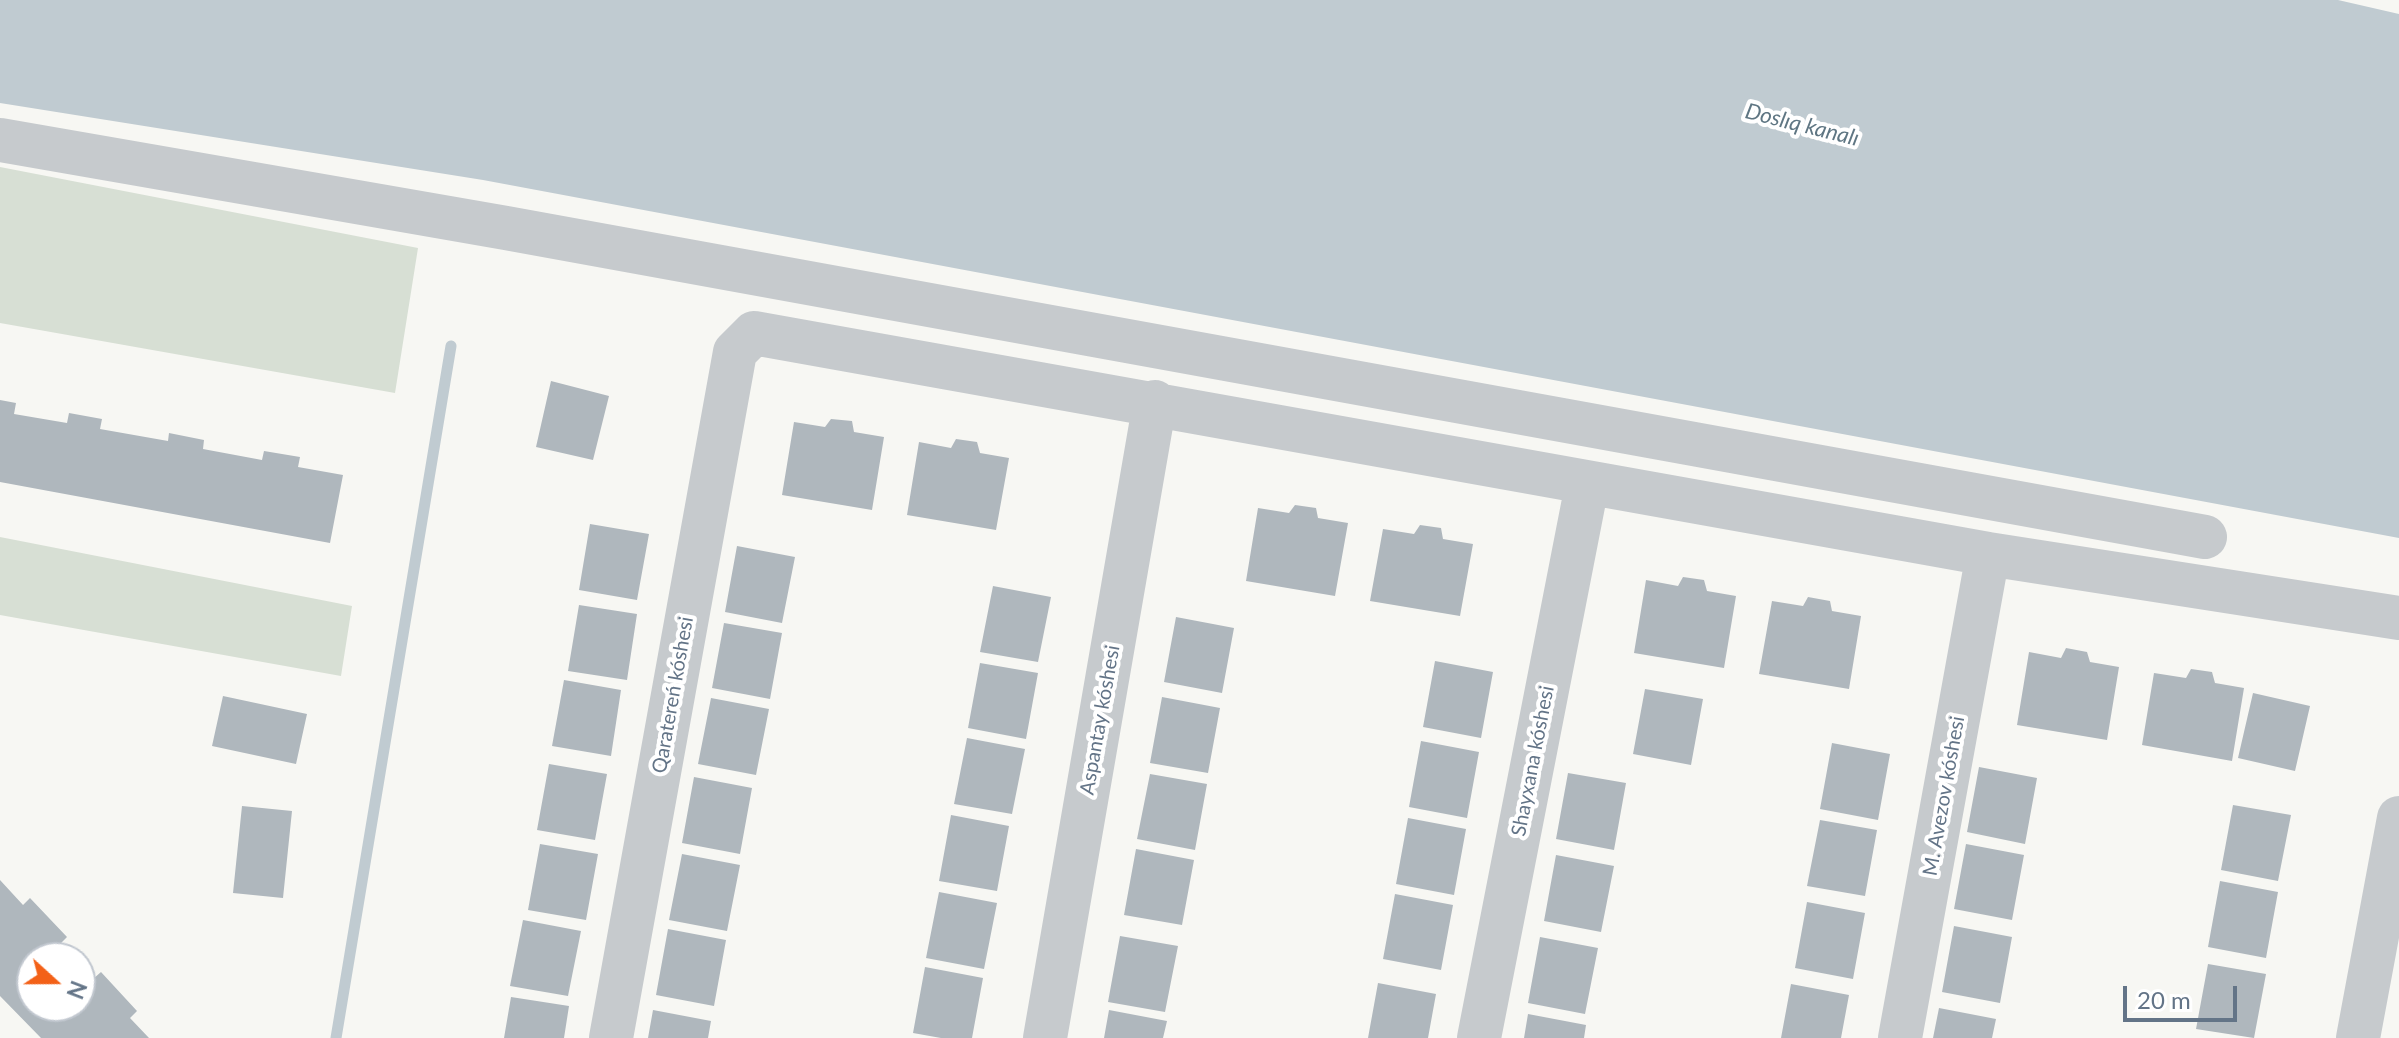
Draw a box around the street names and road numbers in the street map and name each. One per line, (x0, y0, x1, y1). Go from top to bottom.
street label: Qaratereń kóshesi (647, 615, 699, 775)
street label: Aspantay kóshesi (1075, 643, 1125, 797)
street label: Shayxana kóshesi (1507, 684, 1559, 838)
street label: M. Avezov kóshesi (1918, 714, 1970, 878)

